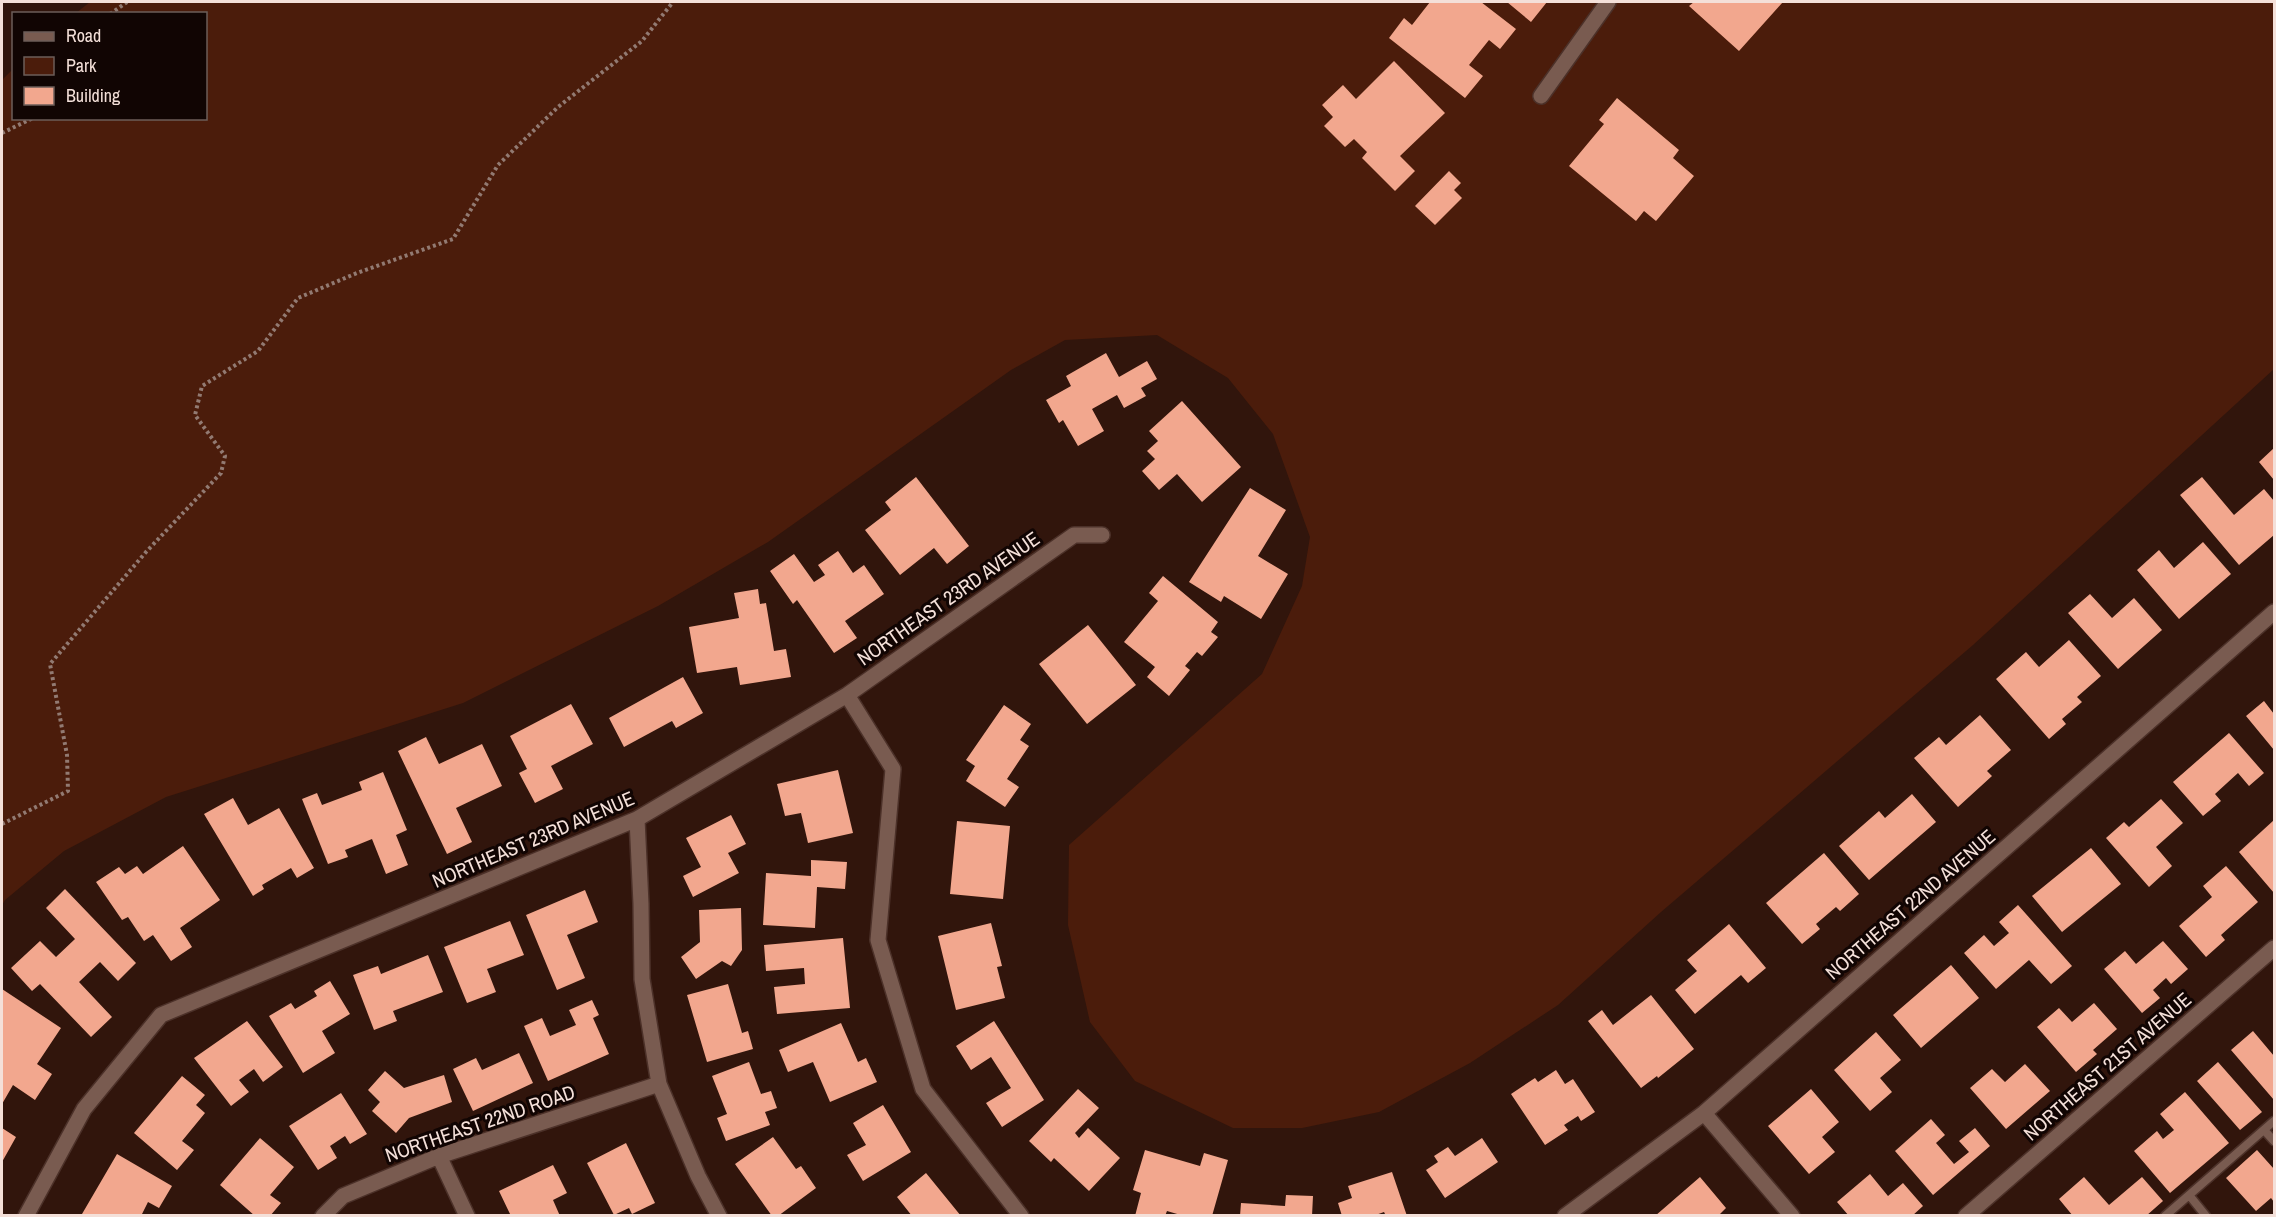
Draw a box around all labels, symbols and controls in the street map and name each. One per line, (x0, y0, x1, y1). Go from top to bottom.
legend (12, 12, 207, 120)
text: Road (66, 23, 101, 48)
text: Park (66, 53, 97, 78)
text: Building (66, 83, 121, 108)
street label: NORTHEAST 23RD AVENUE (851, 525, 1045, 671)
street label: NORTHEAST 23RD AVENUE (428, 784, 638, 894)
street label: NORTHEAST 22ND AVENUE (1819, 823, 2001, 985)
street label: NORTHEAST 21ST AVENUE (2017, 986, 2197, 1146)
street label: NORTHEAST 22ND ROAD (382, 1078, 578, 1168)

